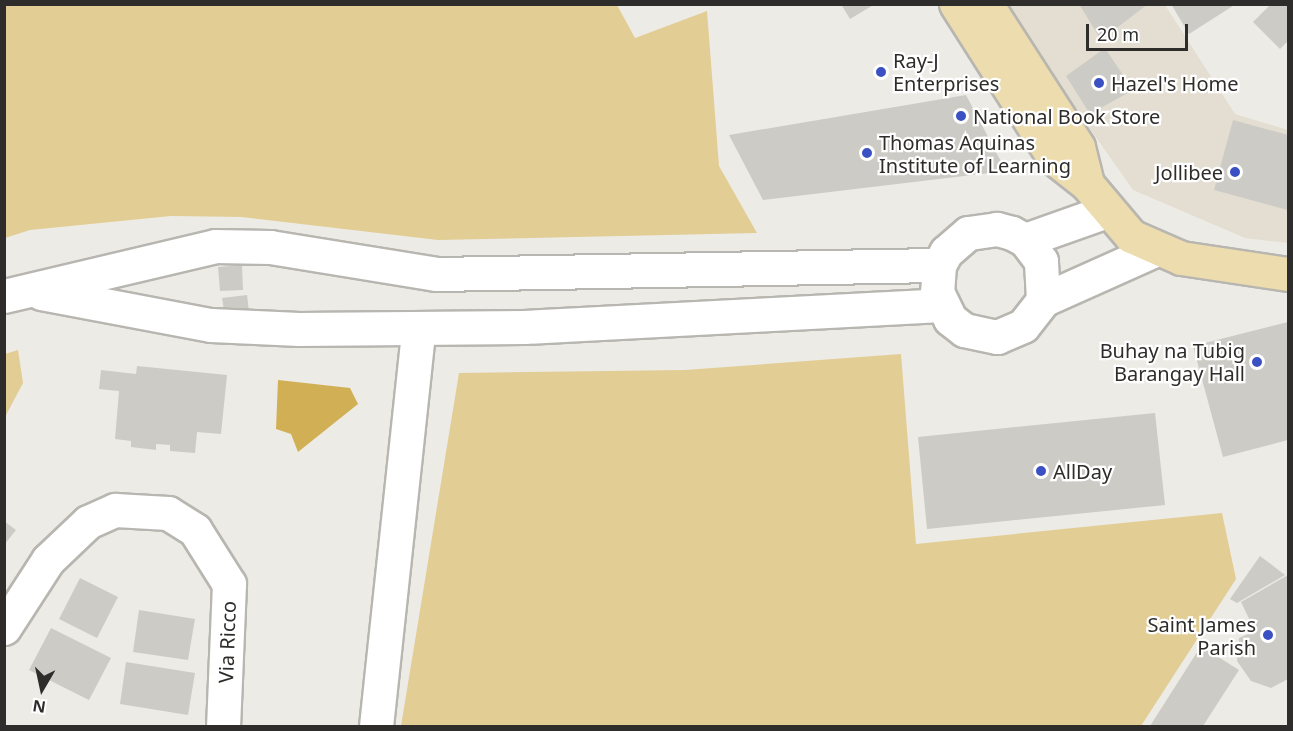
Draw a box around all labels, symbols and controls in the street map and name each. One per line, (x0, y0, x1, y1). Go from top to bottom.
scale bar (1089, 12, 1191, 50)
text: 20 m (1097, 22, 1139, 46)
place label: Ray-J Enterprises (893, 48, 999, 95)
marker: Ray-J Enterprises (874, 65, 888, 79)
place label: Hazel's Home (1111, 71, 1238, 95)
marker: Hazel's Home (1092, 76, 1106, 90)
place label: National Book Store (973, 104, 1160, 128)
marker: National Book Store (954, 109, 968, 123)
place label: Thomas Aquinas Institute of Learning (879, 130, 1071, 177)
marker: Thomas Aquinas Institute of Learning (860, 146, 874, 160)
place label: Jollibee (1155, 160, 1223, 184)
marker: Jollibee (1228, 165, 1242, 179)
place label: Buhay na Tubig Barangay Hall (1100, 338, 1245, 385)
marker: Buhay na Tubig Barangay Hall (1250, 355, 1264, 369)
place label: AllDay (1053, 459, 1112, 483)
marker: AllDay (1034, 464, 1048, 478)
street label: Via Ricco (214, 600, 240, 684)
place label: Saint James Parish (1148, 612, 1256, 659)
marker: Saint James Parish (1261, 628, 1275, 642)
north arrow (12, 659, 72, 719)
text: N (31, 695, 47, 719)

